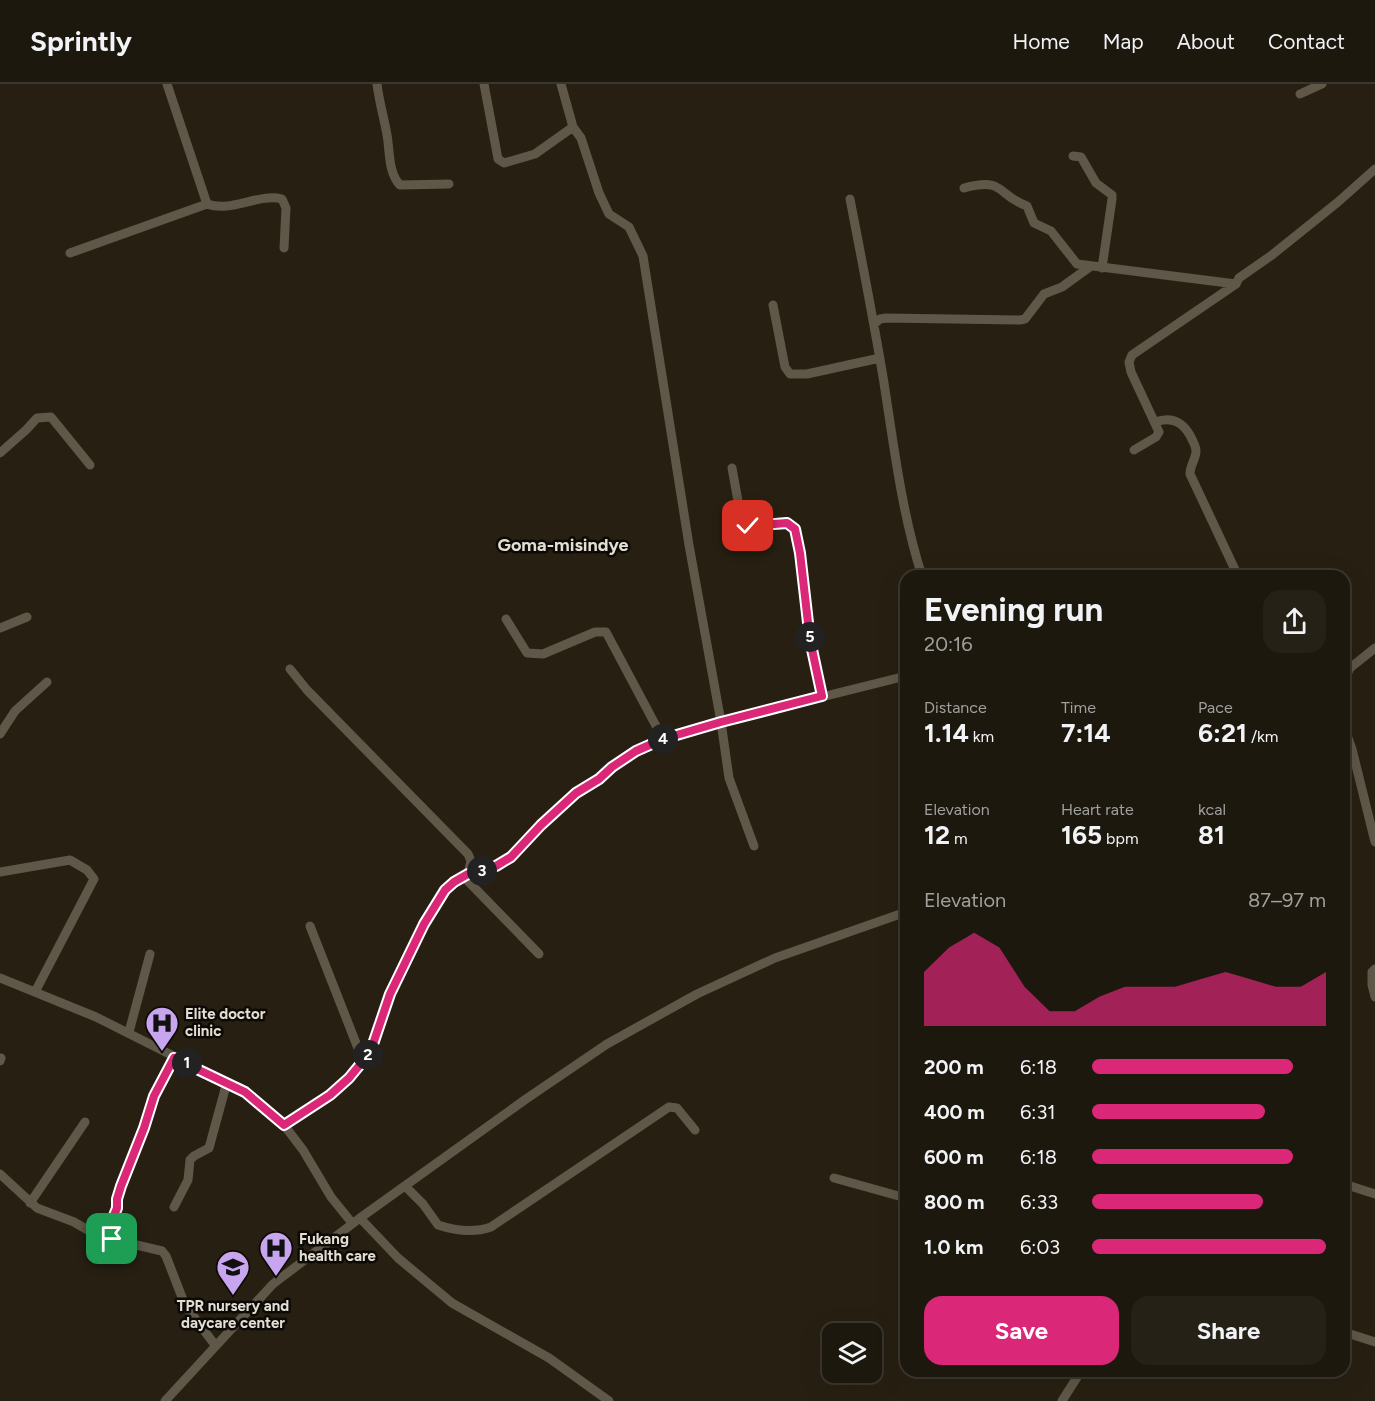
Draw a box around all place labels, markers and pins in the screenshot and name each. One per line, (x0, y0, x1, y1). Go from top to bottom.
pin (722, 500, 773, 551)
pin: 5 (795, 622, 825, 652)
pin: 4 (648, 724, 678, 754)
pin: 3 (467, 856, 497, 886)
hospital icon: Elite doctor clinic (144, 1005, 180, 1052)
place label: Elite doctor clinic (185, 1005, 266, 1040)
pin: 2 (353, 1040, 383, 1070)
pin: 1 (172, 1048, 202, 1078)
pin (86, 1213, 137, 1264)
hospital icon: Fukang health care (258, 1230, 294, 1277)
place label: Fukang health care (299, 1230, 377, 1265)
school or university icon: TPR nursery and daycare center (215, 1249, 251, 1296)
place label: TPR nursery and daycare center (177, 1297, 289, 1332)

